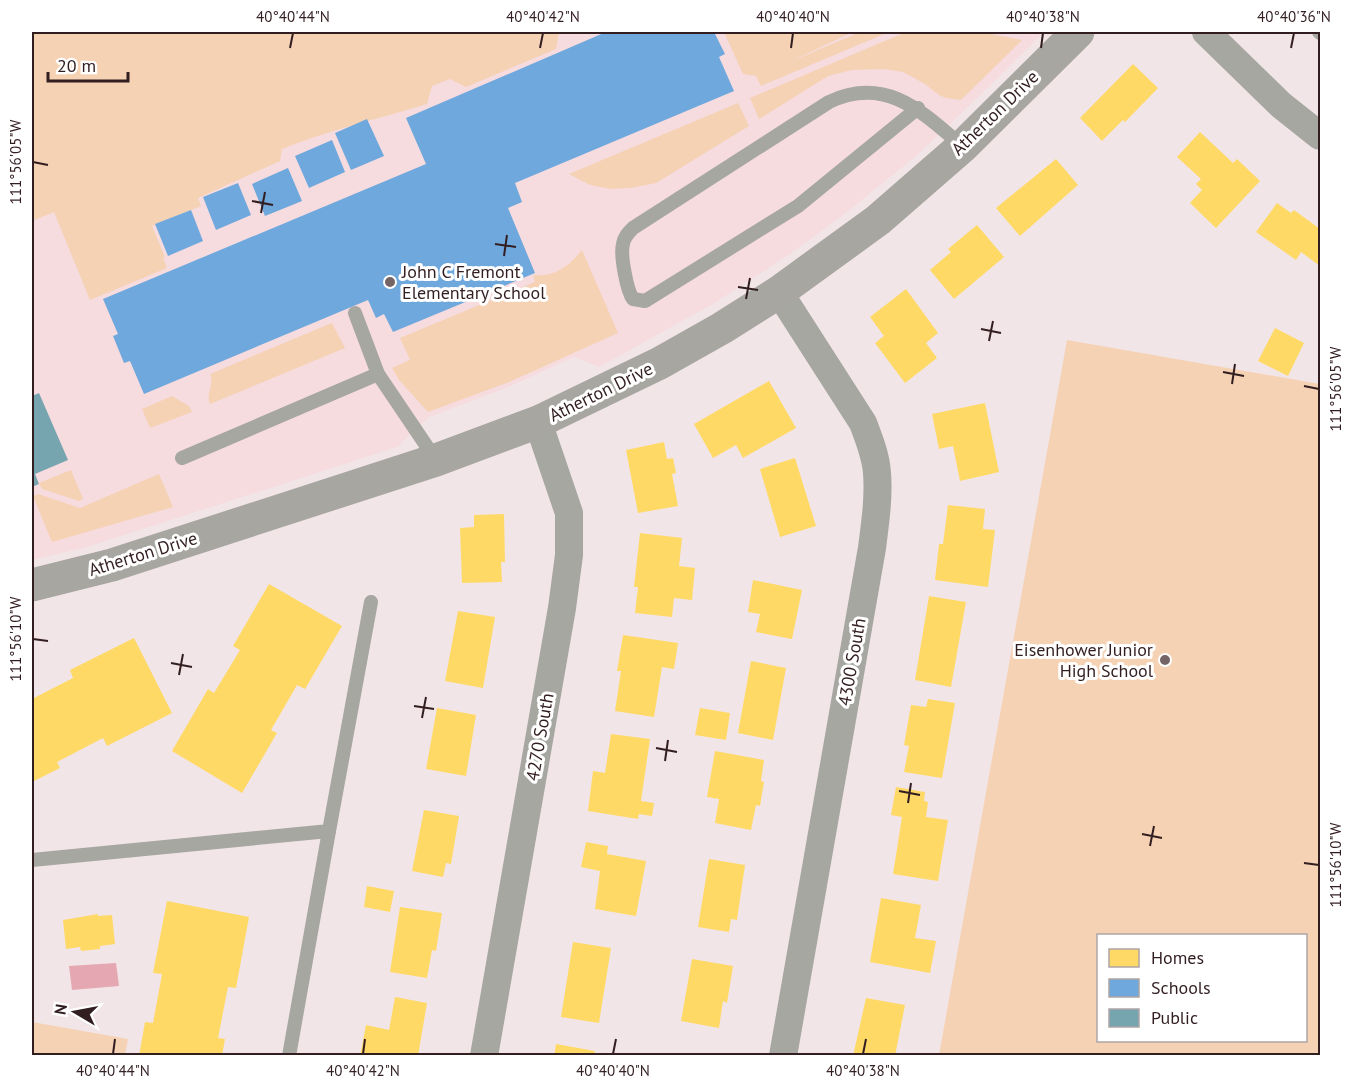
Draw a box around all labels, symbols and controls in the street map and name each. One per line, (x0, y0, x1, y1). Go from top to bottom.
text: 40°40'44"N (256, 7, 330, 26)
text: 40°40'42"N (506, 7, 580, 26)
text: 40°40'40"N (756, 7, 830, 26)
text: 40°40'38"N (1006, 7, 1080, 26)
text: 40°40'36"N (1257, 7, 1331, 26)
scale bar (48, 45, 128, 83)
text: 20 m (57, 54, 96, 77)
street label: Atherton Drive (946, 65, 1043, 160)
text: 111°56'05"W (6, 119, 25, 204)
place label: John C Fremont Elementary School (401, 260, 546, 304)
marker: John C Fremont Elementary School (383, 275, 397, 289)
text: 111°56'05"W (1326, 346, 1345, 431)
street label: Atherton Drive (545, 357, 656, 427)
street label: Atherton Drive (86, 526, 200, 581)
text: 111°56'10"W (6, 596, 25, 681)
street label: 4300 South (832, 616, 871, 708)
place label: Eisenhower Junior High School (1014, 638, 1154, 682)
marker: Eisenhower Junior High School (1158, 653, 1172, 667)
street label: 4270 South (520, 691, 559, 783)
text: 111°56'10"W (1326, 822, 1345, 907)
legend (1097, 934, 1307, 1042)
text: Homes (1151, 946, 1204, 969)
text: Schools (1151, 976, 1211, 999)
north arrow (45, 982, 105, 1042)
text: N (49, 1002, 71, 1016)
text: Public (1151, 1006, 1198, 1029)
text: 40°40'44"N (76, 1061, 150, 1080)
text: 40°40'42"N (326, 1061, 400, 1080)
text: 40°40'40"N (576, 1061, 650, 1080)
text: 40°40'38"N (826, 1061, 900, 1080)

